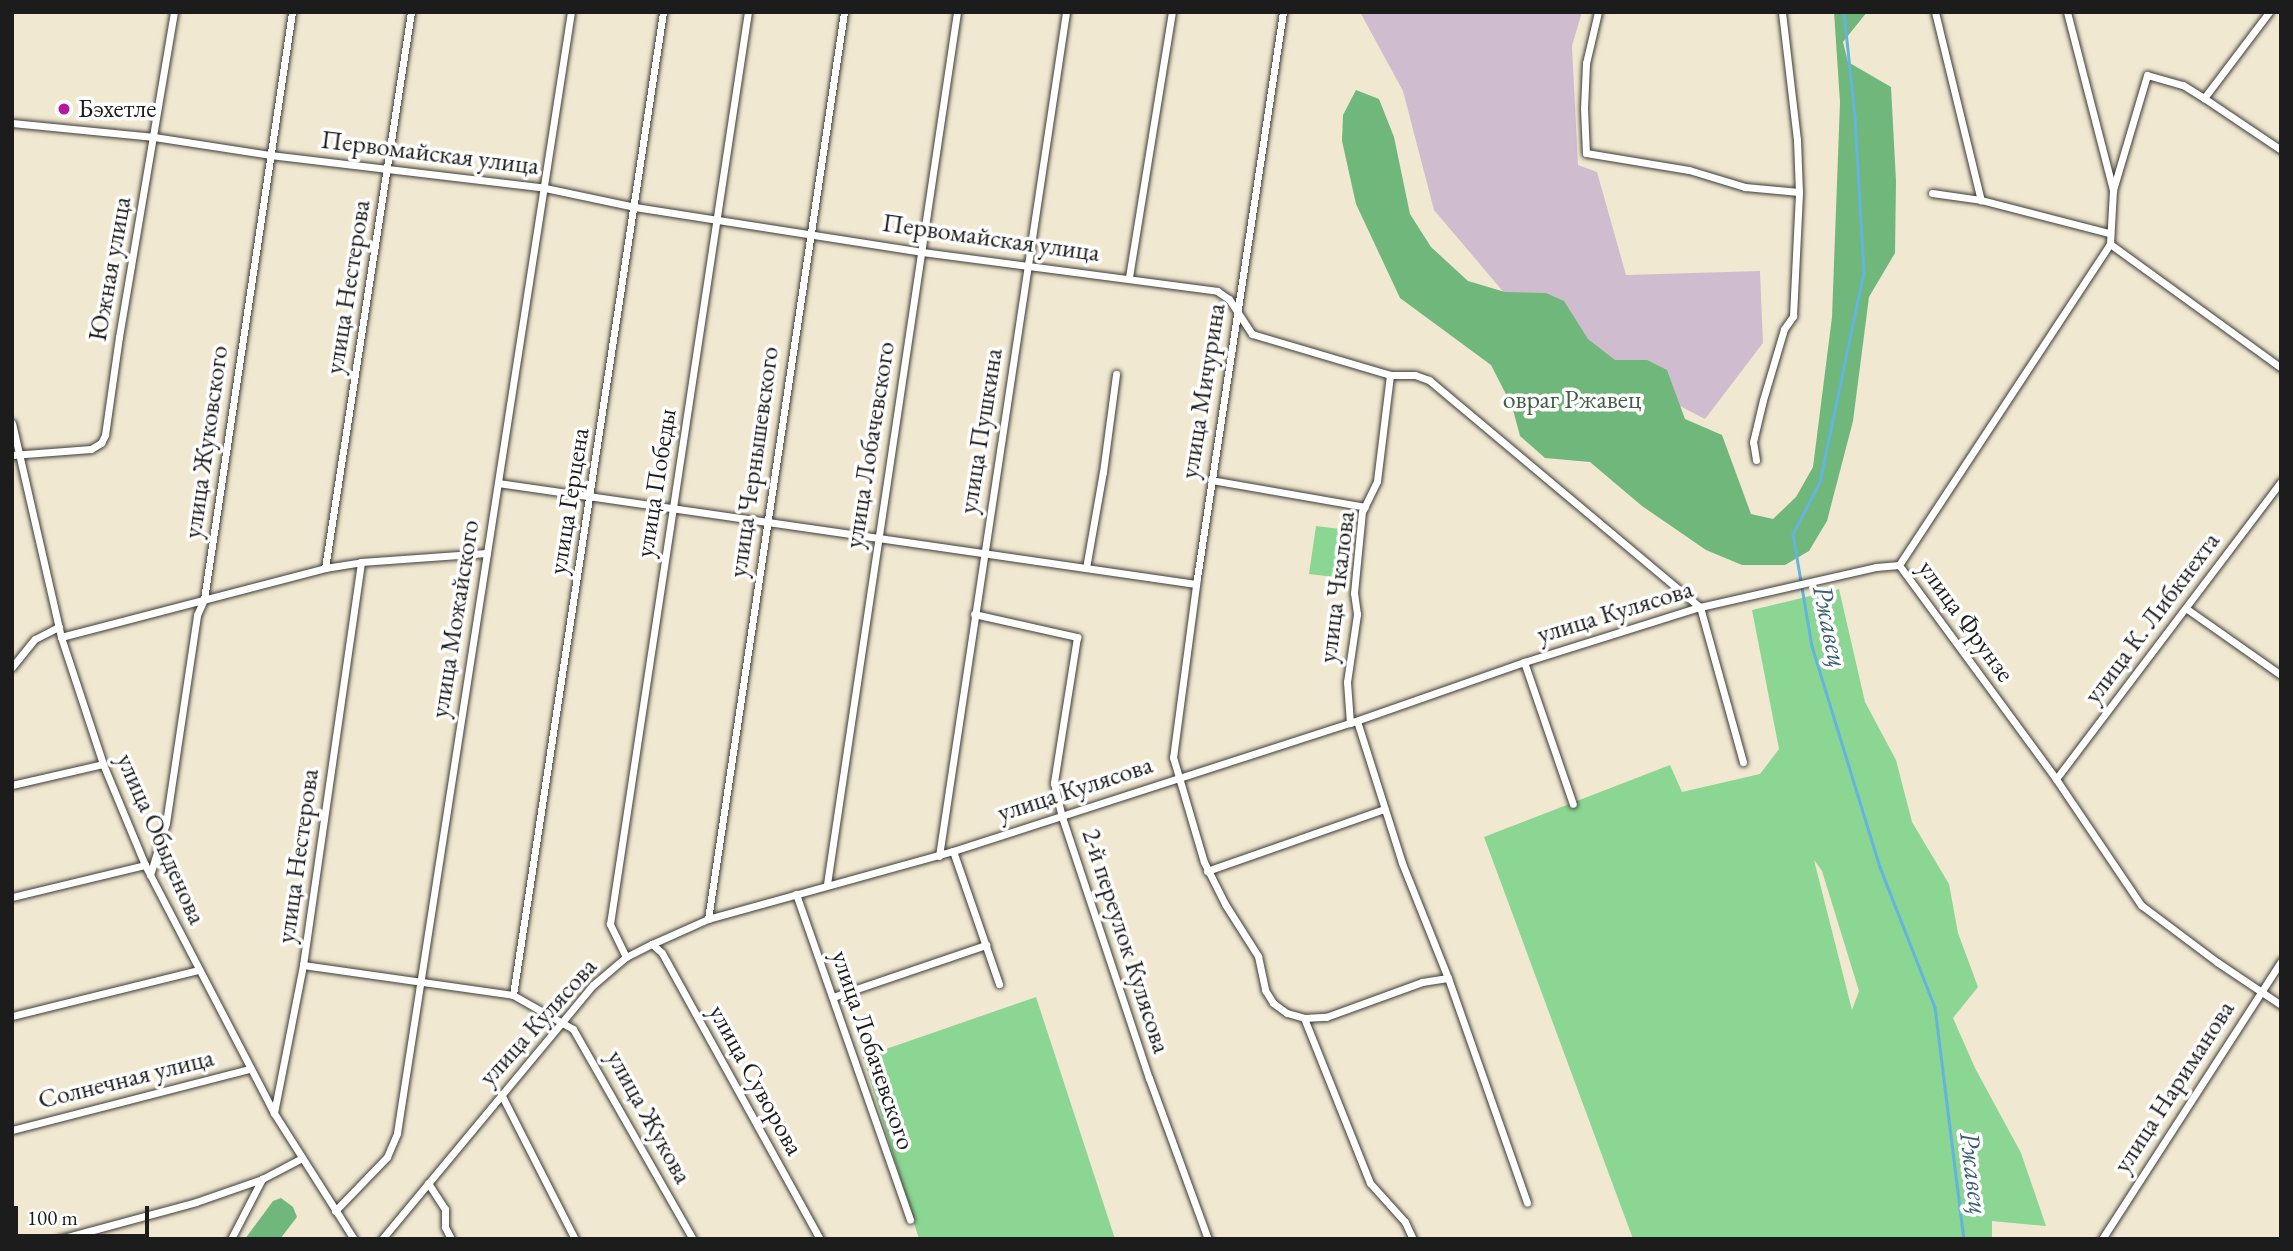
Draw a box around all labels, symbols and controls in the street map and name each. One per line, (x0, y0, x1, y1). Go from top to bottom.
place label: Бэхетле (78, 93, 156, 125)
marker: Бэхетле (56, 101, 72, 117)
street label: Первомайская улица (319, 124, 541, 182)
street label: Южная улица (82, 194, 138, 344)
street label: улица Нестерова (319, 198, 377, 376)
street label: Первомайская улица (880, 207, 1102, 269)
street label: улица Мичурина (1174, 301, 1232, 481)
street label: улица Лобачевского (838, 339, 902, 551)
street label: улица Жуковского (177, 343, 235, 541)
street label: улица Чернышевского (722, 345, 786, 579)
street label: улица Пушкина (953, 346, 1009, 516)
park label: овраг Ржавец (1503, 384, 1641, 416)
street label: улица Победы (629, 406, 683, 560)
street label: улица Герцена (542, 425, 596, 577)
street label: улица Чкалова (1312, 509, 1362, 665)
street label: улица Можайского (424, 518, 486, 720)
street label: улица К. Либкнехта (2077, 526, 2227, 710)
street label: улица Фрунзе (1911, 554, 2021, 688)
street label: улица Кулясова (1533, 574, 1697, 650)
water label: Ржавец (1806, 582, 1856, 670)
street label: улица Обыденова (109, 749, 213, 929)
street label: улица Кулясова (993, 749, 1157, 829)
street label: улица Нестерова (270, 767, 326, 945)
street label: 2-й переулок Кулясова (1075, 825, 1177, 1057)
street label: улица Лобачевского (824, 946, 922, 1154)
street label: улица Кулясова (472, 952, 604, 1092)
street label: улица Нариманова (2107, 995, 2241, 1179)
street label: улица Суворова (702, 999, 810, 1161)
street label: Солнечная улица (35, 1042, 217, 1116)
street label: улица Жукова (599, 1045, 699, 1189)
water label: Ржавец (1953, 1130, 1997, 1216)
scale bar (18, 1192, 152, 1236)
text: 100 m (27, 1204, 78, 1231)

